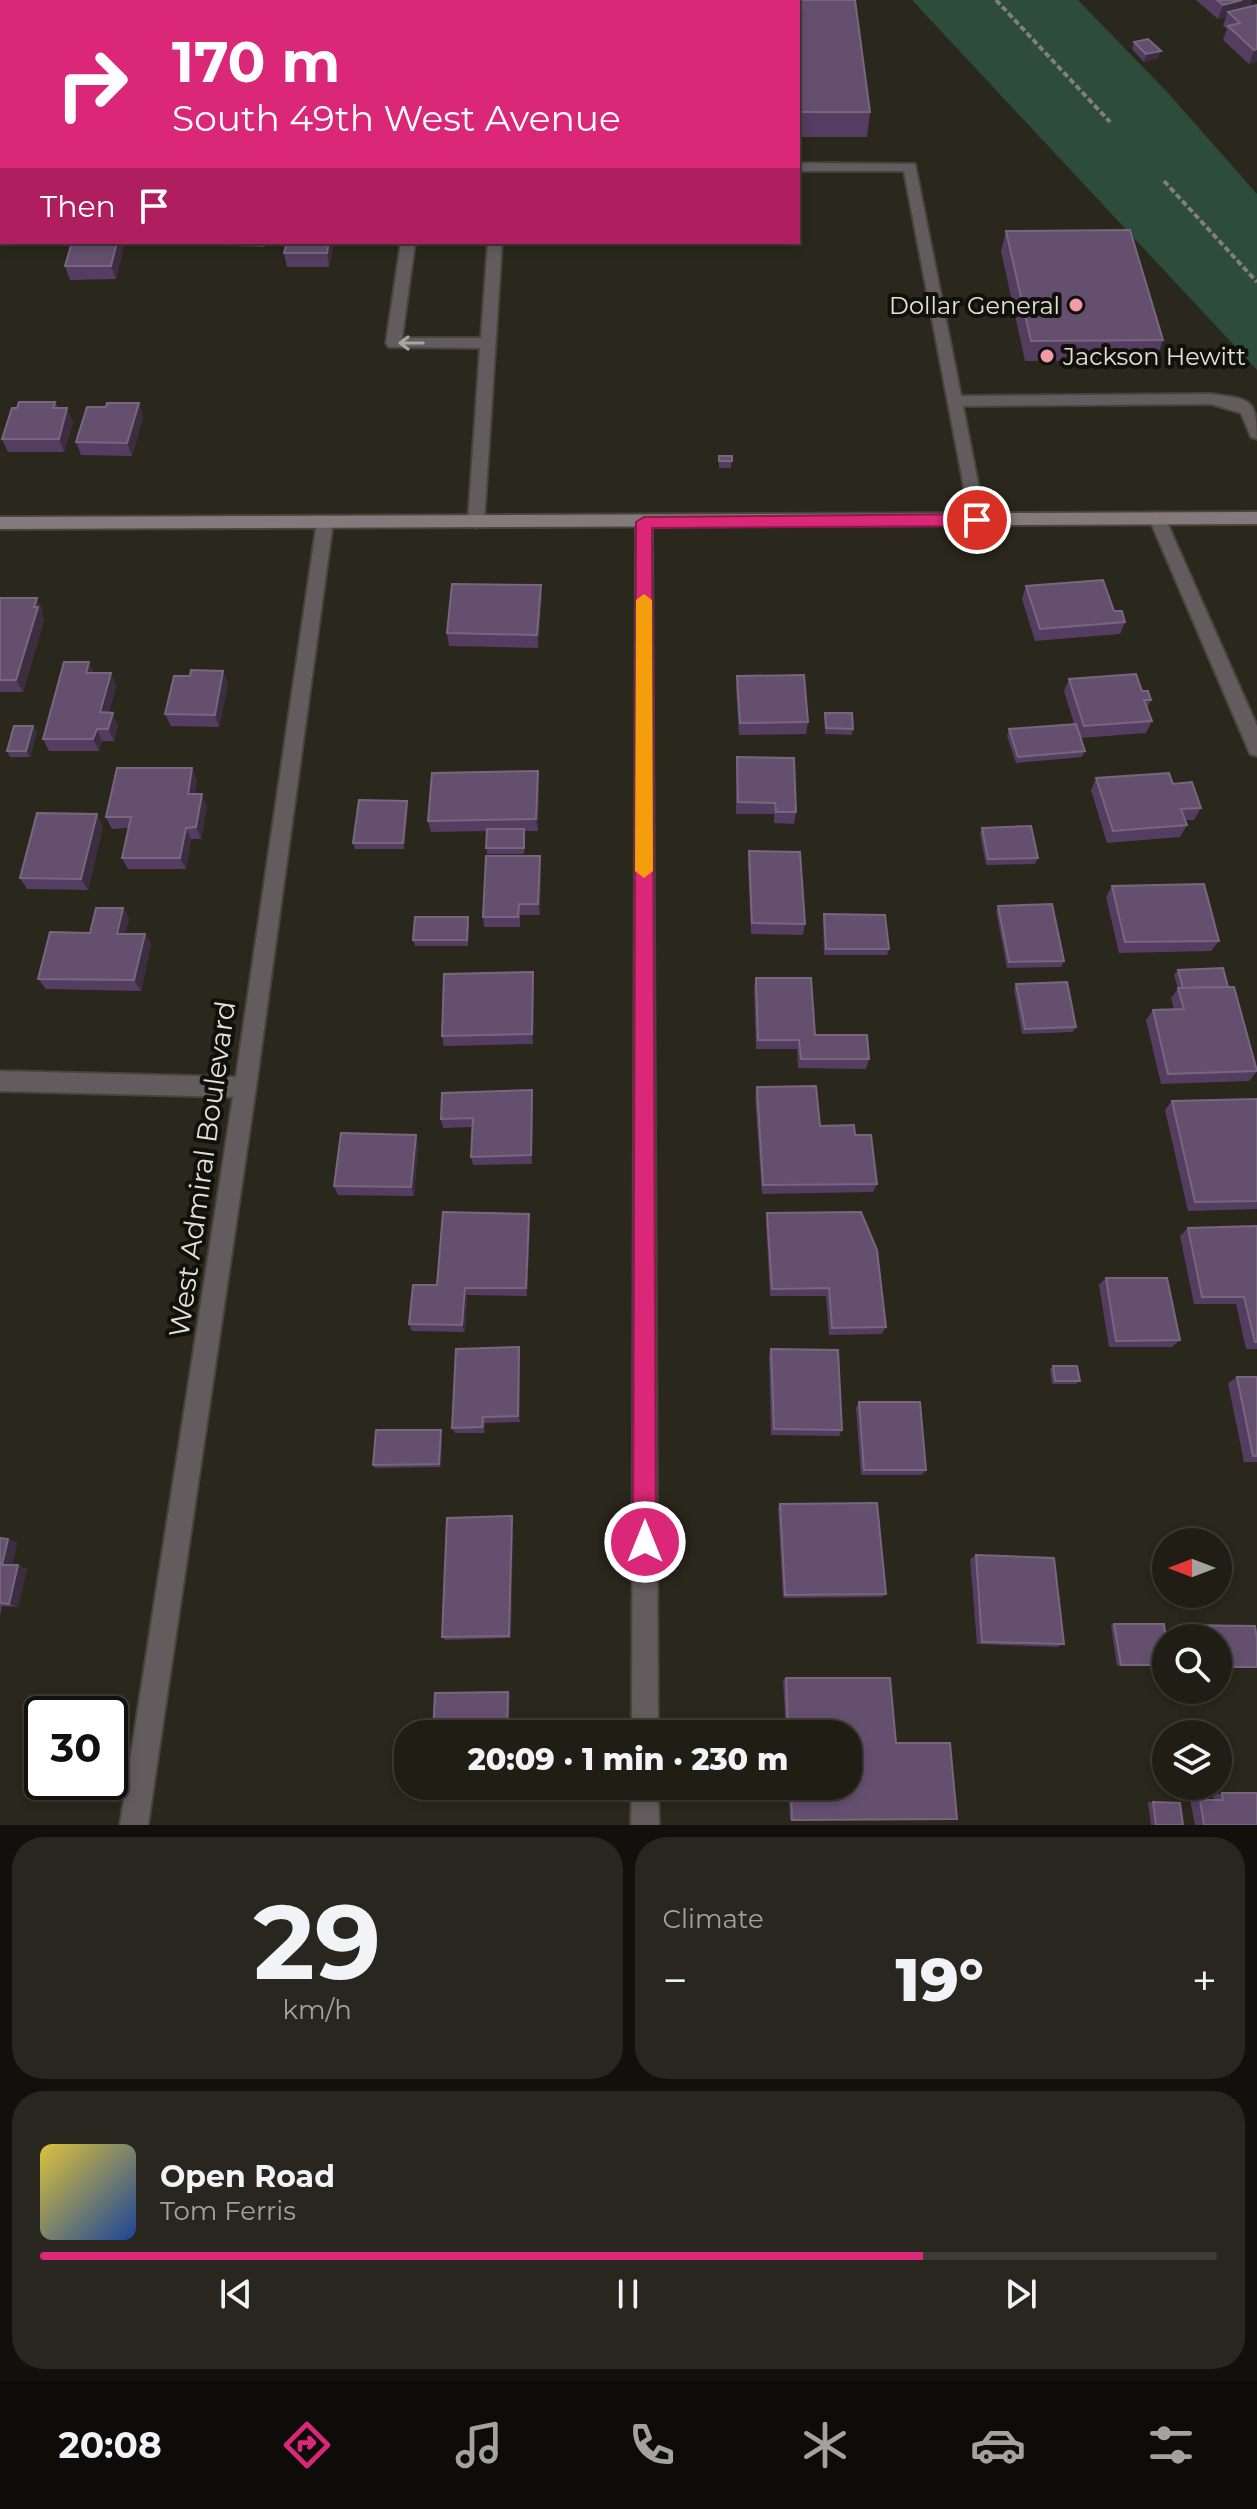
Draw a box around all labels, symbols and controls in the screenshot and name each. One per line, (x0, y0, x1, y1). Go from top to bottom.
text: 170 m (172, 28, 340, 96)
icon: right (40, 32, 144, 136)
text: South 49th West Avenue (172, 96, 621, 140)
icon: arrive (132, 184, 176, 228)
text: Then (40, 188, 116, 225)
place label: Dollar General (889, 291, 1060, 320)
marker: Dollar General (1067, 296, 1085, 314)
one-way arrow (398, 335, 425, 351)
place label: Jackson Hewitt (1062, 342, 1246, 371)
marker: Jackson Hewitt (1038, 347, 1056, 365)
pin (943, 486, 1011, 554)
icon: arrive (955, 498, 999, 542)
street label: West Admiral Boulevard (162, 999, 242, 1339)
position arrow (603, 1500, 687, 1584)
north arrow (1152, 1528, 1232, 1608)
map controls (1152, 1528, 1232, 1800)
button: search (1152, 1624, 1232, 1704)
speed limit sign: 30 (24, 1696, 128, 1800)
button: layers (1152, 1720, 1232, 1800)
text: 20:09 · 1 min · 230 m (468, 1741, 788, 1778)
text: 29 (253, 1878, 381, 2005)
text: Climate (663, 1903, 764, 1935)
text: 19° (896, 1943, 984, 2016)
text: − (663, 1953, 688, 2007)
text: + (1192, 1953, 1217, 2007)
text: km/h (283, 1994, 352, 2026)
text: Open Road (160, 2158, 335, 2195)
text: Tom Ferris (160, 2195, 296, 2227)
icon: previous (214, 2272, 258, 2316)
icon: pause (606, 2272, 650, 2316)
icon: next (999, 2272, 1043, 2316)
icon: directions (279, 2417, 335, 2473)
icon: music (451, 2417, 507, 2473)
icon: phone (624, 2417, 680, 2473)
icon: climate (797, 2417, 853, 2473)
icon: car (970, 2417, 1026, 2473)
icon: filters (1143, 2417, 1199, 2473)
text: 20:08 (58, 2423, 162, 2467)

